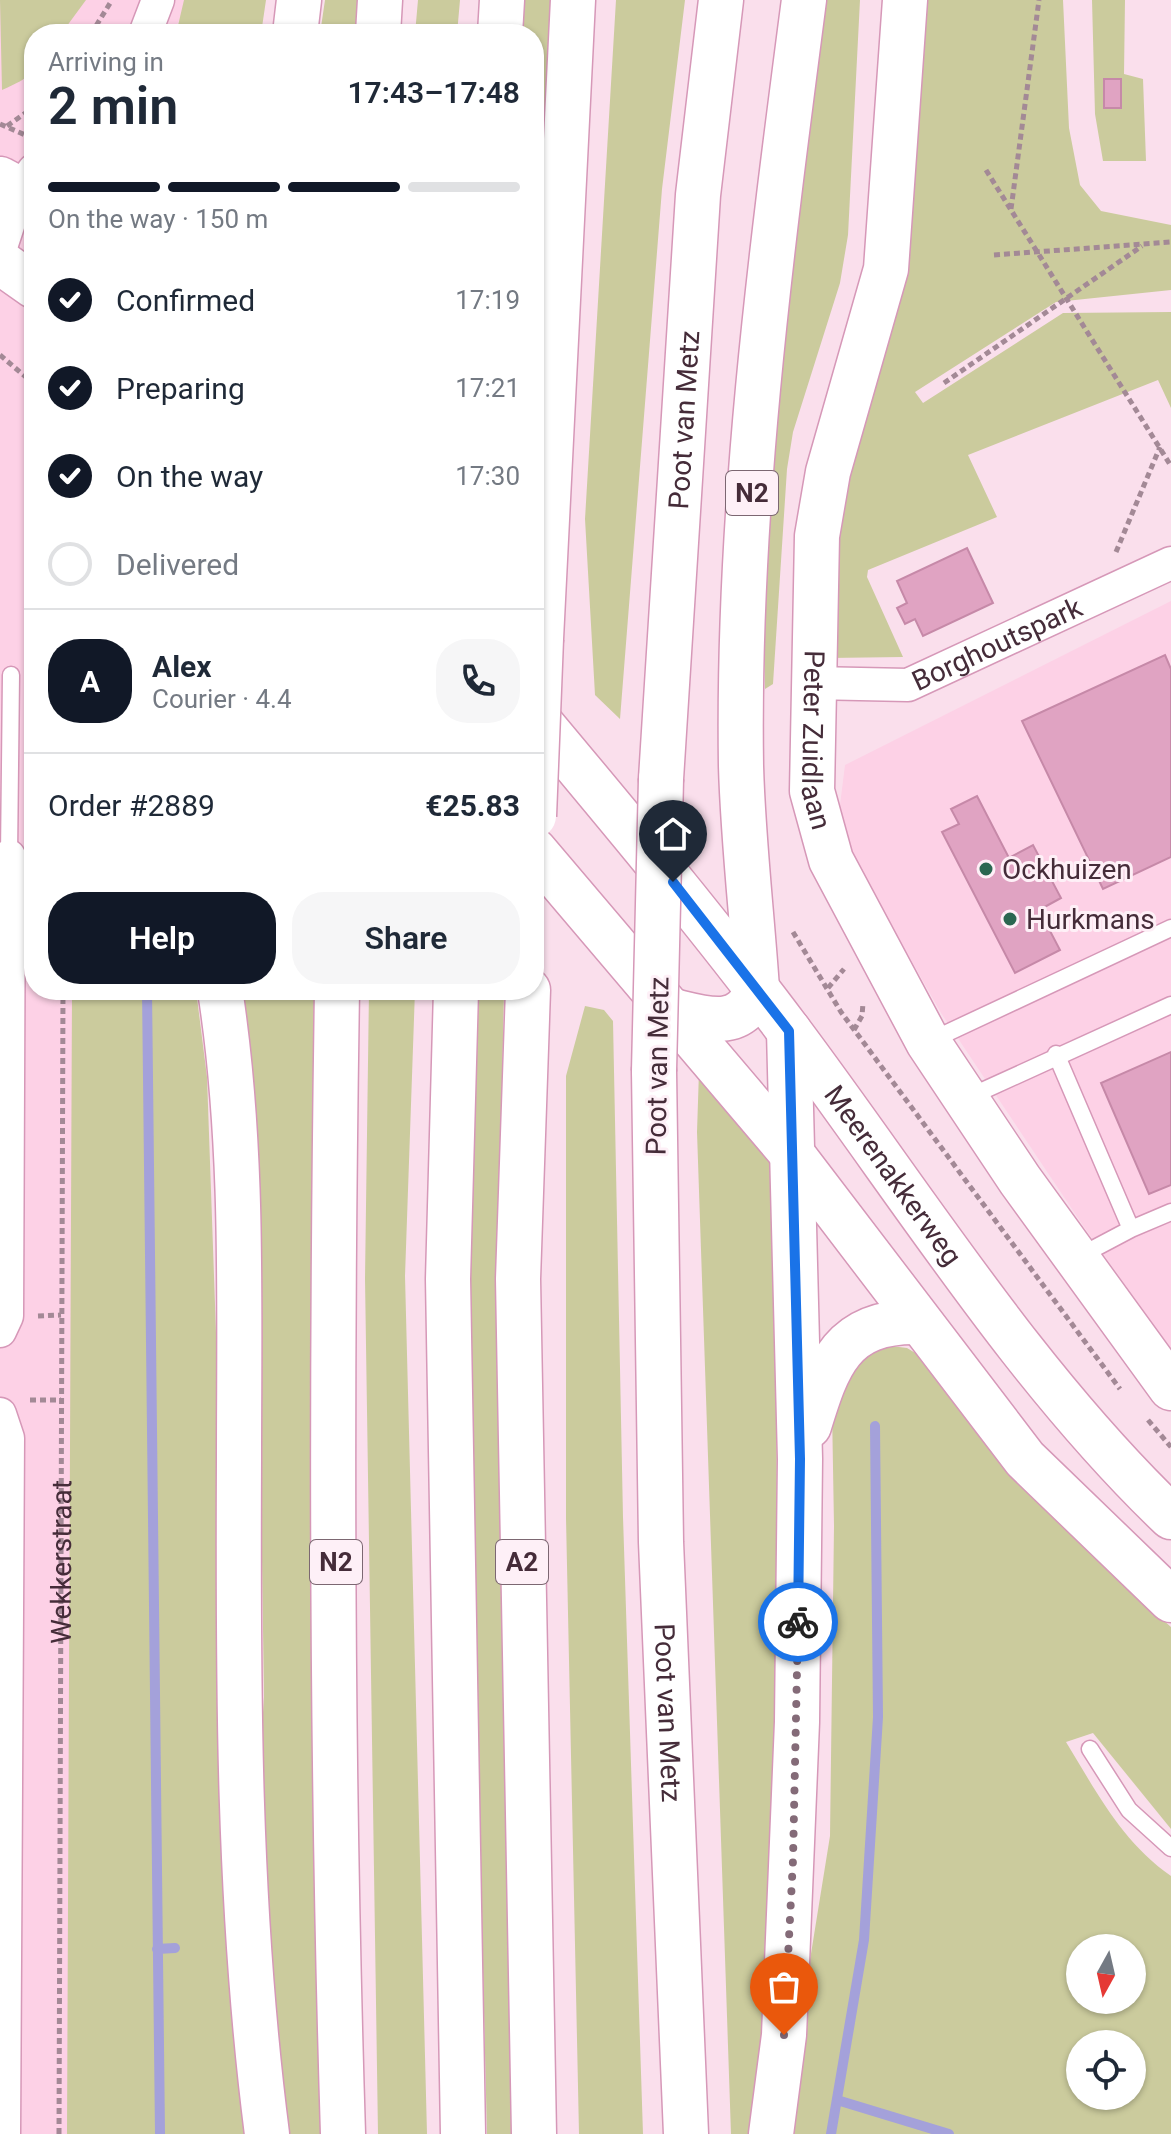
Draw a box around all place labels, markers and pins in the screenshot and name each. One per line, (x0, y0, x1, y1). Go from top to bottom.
pin (639, 800, 707, 882)
place label: Ockhuizen (1002, 853, 1132, 886)
marker: Ockhuizen (977, 860, 995, 878)
place label: Hurkmans (1026, 903, 1155, 936)
marker: Hurkmans (1001, 910, 1019, 928)
pin (750, 1953, 818, 2035)

